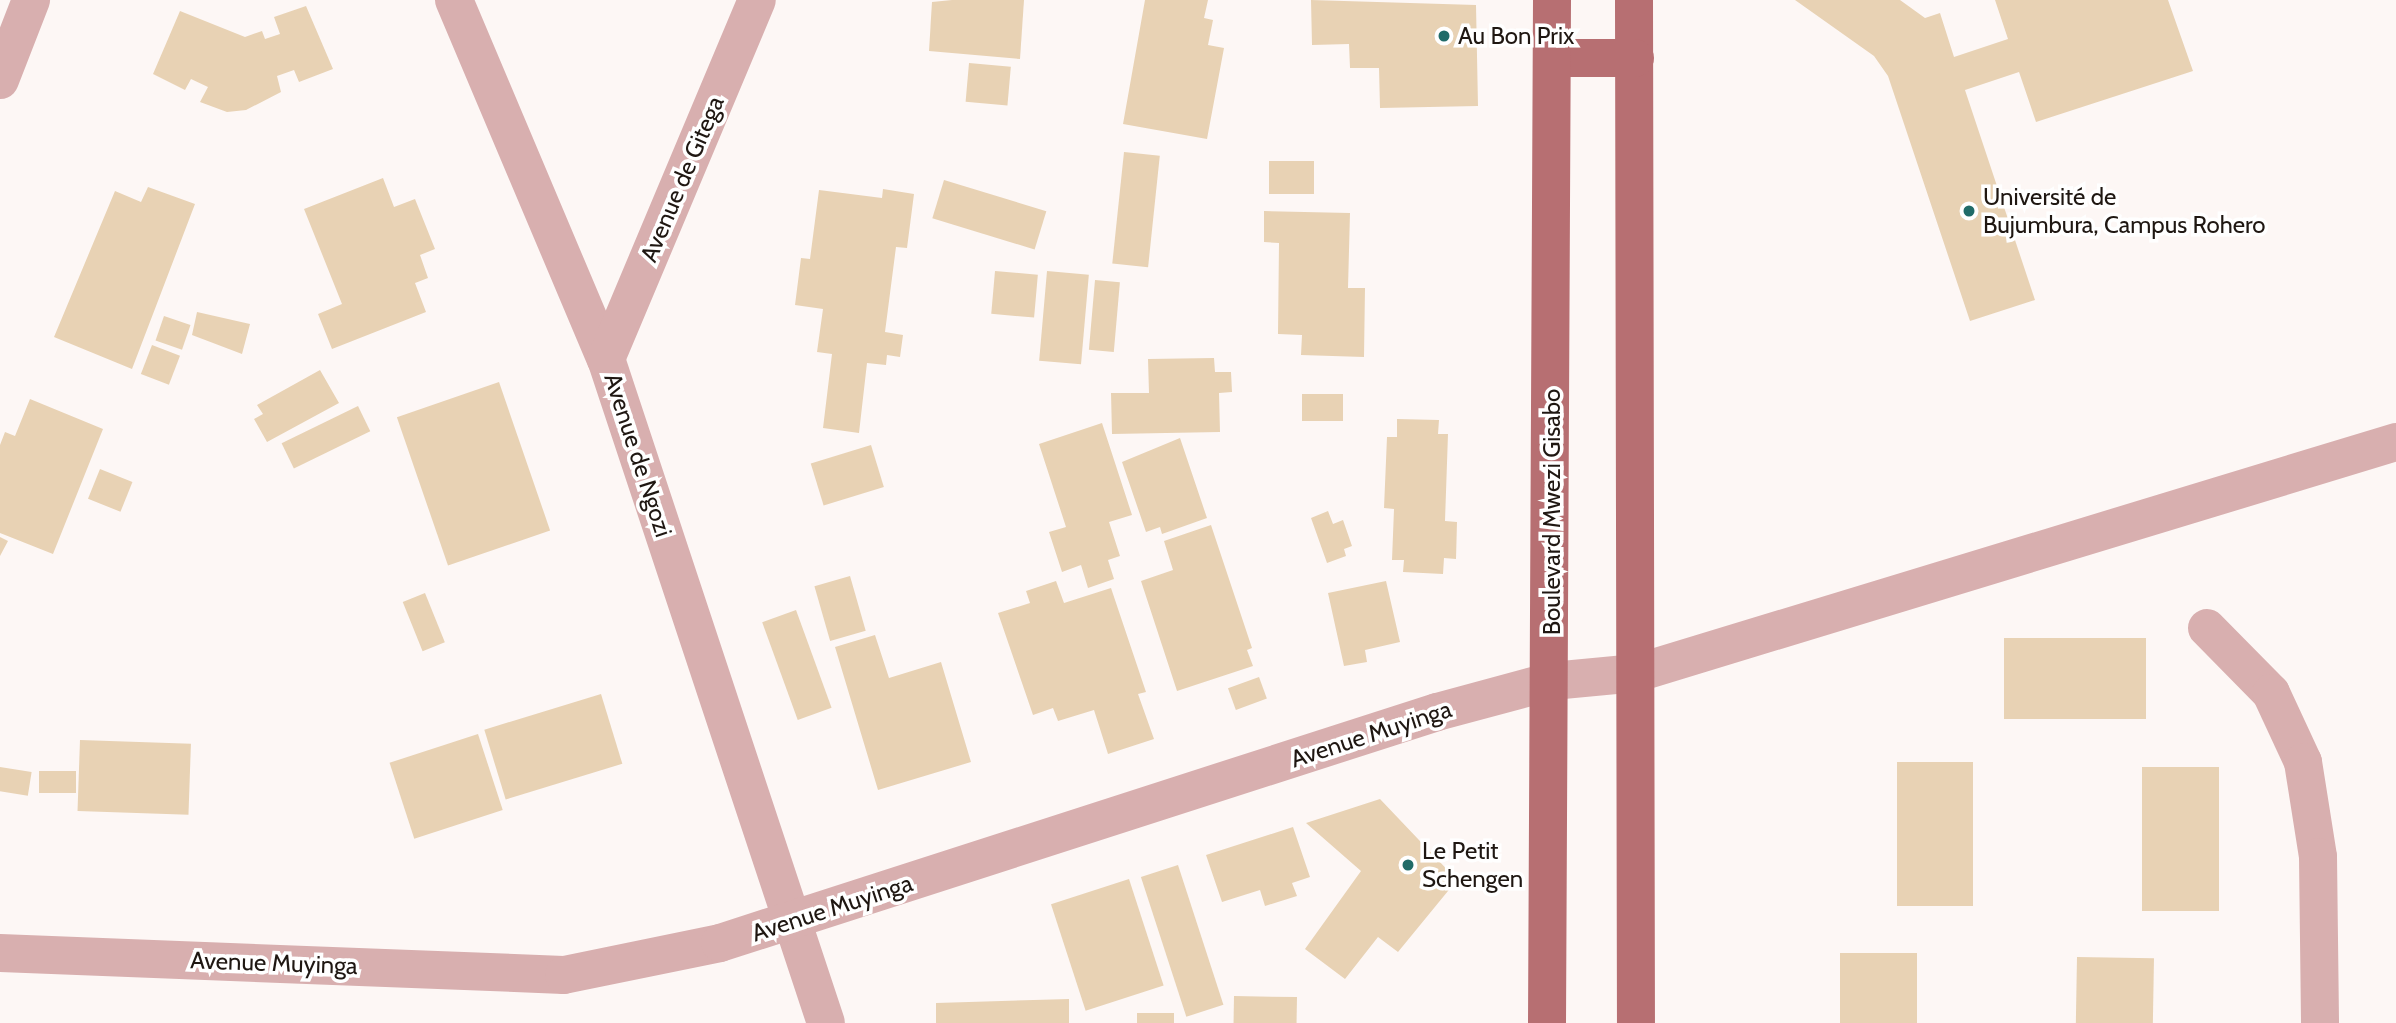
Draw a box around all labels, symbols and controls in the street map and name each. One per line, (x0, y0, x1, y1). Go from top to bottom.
place label: Au Bon Prix (1458, 22, 1574, 50)
marker: Au Bon Prix (1436, 28, 1452, 44)
street label: Avenue de Gitega (634, 92, 730, 266)
place label: Université de Bujumbura, Campus Rohero (1983, 183, 2266, 239)
marker: Université de Bujumbura, Campus Rohero (1961, 203, 1977, 219)
street label: Avenue de Ngozi (598, 370, 678, 540)
street label: Boulevard Mwezi Gisabo (1538, 389, 1566, 635)
street label: Avenue Muyinga (1287, 694, 1455, 774)
place label: Le Petit Schengen (1422, 837, 1523, 893)
marker: Le Petit Schengen (1400, 857, 1416, 873)
street label: Avenue Muyinga (748, 868, 916, 948)
street label: Avenue Muyinga (190, 946, 358, 980)

